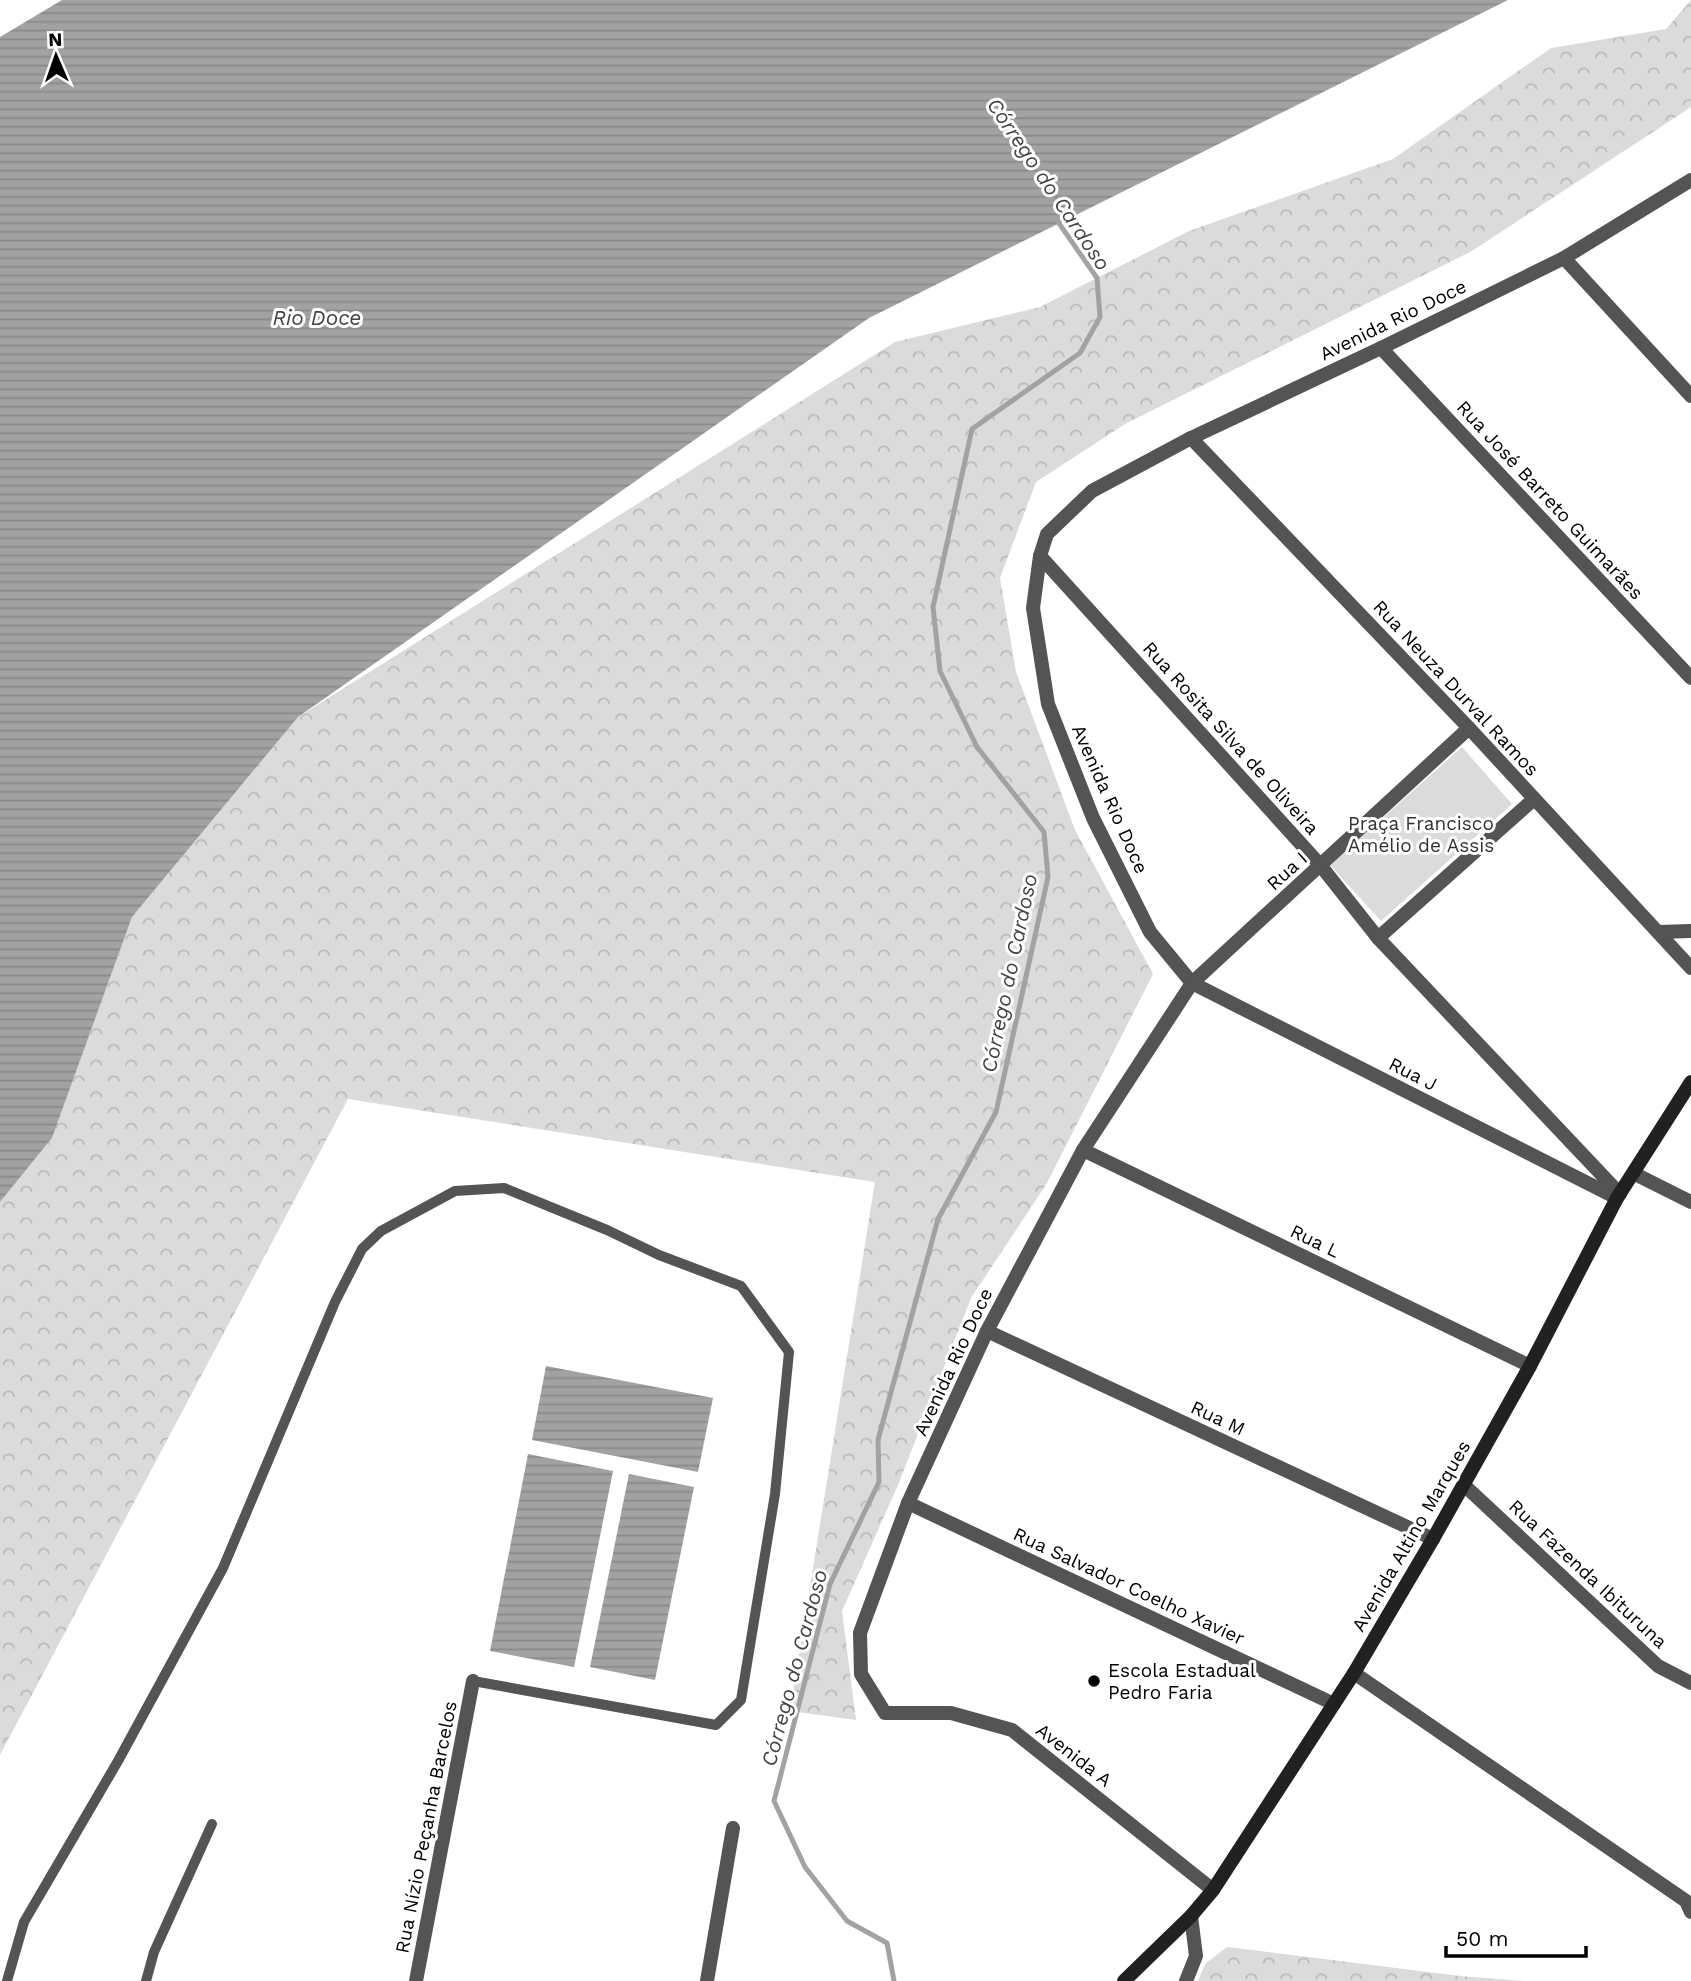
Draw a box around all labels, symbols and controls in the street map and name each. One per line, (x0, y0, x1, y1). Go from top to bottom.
north arrow (21, 21, 91, 91)
text: N (48, 28, 63, 51)
water label: Córrego do Cardoso (982, 93, 1116, 275)
street label: Avenida Rio Doce (1316, 274, 1470, 366)
water label: Rio Doce (273, 305, 361, 330)
street label: Rua José Barreto Guimarães (1452, 396, 1648, 604)
street label: Rua Neuza Durval Ramos (1368, 595, 1544, 781)
street label: Rua Rosita Silva de Oliveira (1138, 637, 1324, 840)
street label: Avenida Rio Doce (1067, 721, 1153, 877)
park label: Praça Francisco Amélio de Assis (1348, 812, 1494, 857)
street label: Rua I (1262, 847, 1312, 895)
water label: Córrego do Cardoso (976, 871, 1042, 1075)
street label: Rua J (1385, 1052, 1441, 1096)
street label: Rua L (1286, 1219, 1344, 1263)
street label: Avenida Rio Doce (909, 1284, 997, 1440)
street label: Rua M (1187, 1395, 1249, 1441)
street label: Avenida Altino Marques (1347, 1436, 1475, 1636)
street label: Rua Fazenda Ibituruna (1504, 1495, 1672, 1653)
street label: Rua Salvador Coelho Xavier (1010, 1522, 1249, 1650)
water label: Córrego do Cardoso (756, 1567, 832, 1769)
place label: Escola Estadual Pedro Faria (1108, 1659, 1256, 1704)
marker: Escola Estadual Pedro Faria (1086, 1673, 1102, 1689)
street label: Rua Nízio Peçanha Barcelos (390, 1699, 462, 1955)
street label: Avenida A (1031, 1718, 1117, 1792)
scale bar (1446, 1914, 1586, 1958)
text: 50 m (1456, 1926, 1508, 1951)

